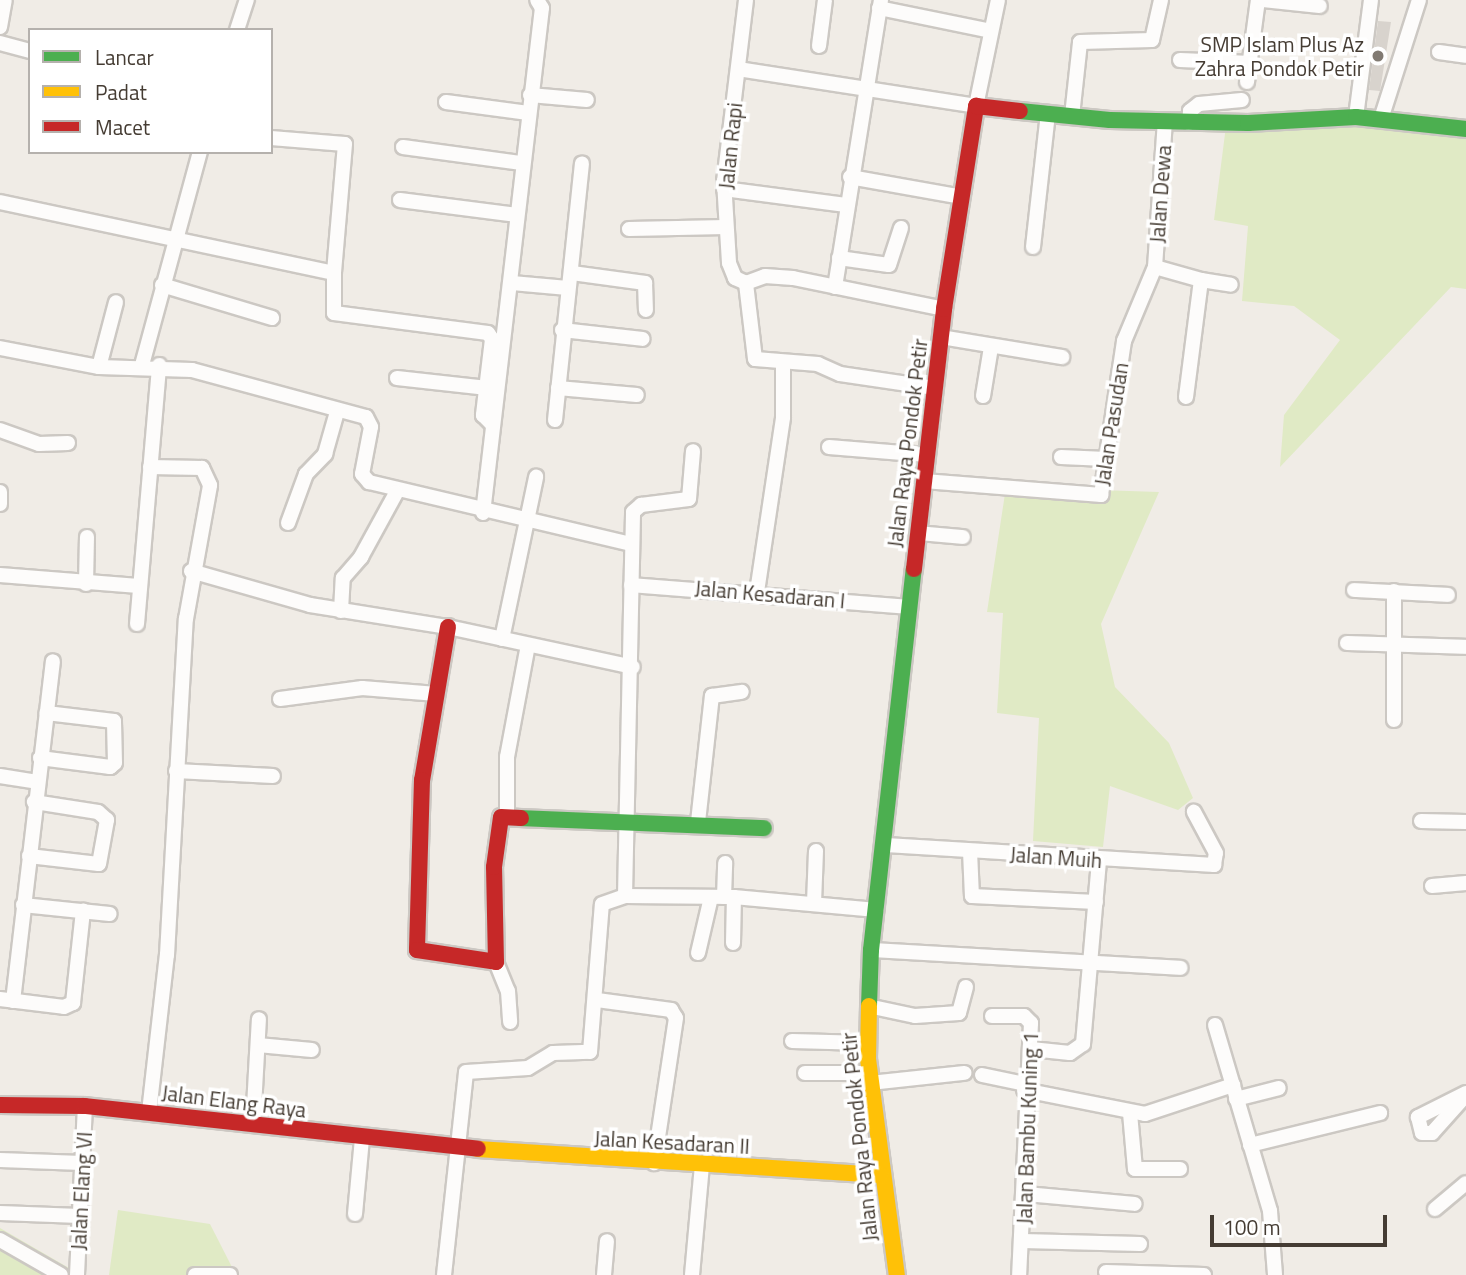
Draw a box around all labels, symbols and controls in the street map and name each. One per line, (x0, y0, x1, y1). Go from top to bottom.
legend (28, 28, 273, 154)
place label: SMP Islam Plus Az Zahra Pondok Petir (1195, 31, 1364, 81)
text: Lancar (95, 41, 154, 73)
marker: SMP Islam Plus Az Zahra Pondok Petir (1370, 48, 1386, 64)
text: Padat (95, 76, 147, 108)
street label: Jalan Rapi (713, 101, 747, 191)
text: Macet (95, 111, 150, 143)
street label: Jalan Dewa (1144, 144, 1176, 244)
street label: Jalan Raya Pondok Petir (882, 337, 932, 549)
street label: Jalan Pasudan (1089, 361, 1133, 487)
street label: Jalan Kesadaran I (694, 575, 846, 613)
street label: Jalan Muih (1009, 841, 1103, 873)
street label: Jalan Raya Pondok Petir (835, 1031, 883, 1243)
street label: Jalan Bambu Kuning 1 (1011, 1031, 1043, 1225)
street label: Jalan Elang Raya (160, 1080, 308, 1122)
street label: Jalan Kesadaran II (593, 1125, 751, 1159)
street label: Jalan Elang VI (65, 1131, 97, 1251)
scale bar (1214, 1202, 1391, 1246)
text: 100 m (1223, 1211, 1280, 1243)

